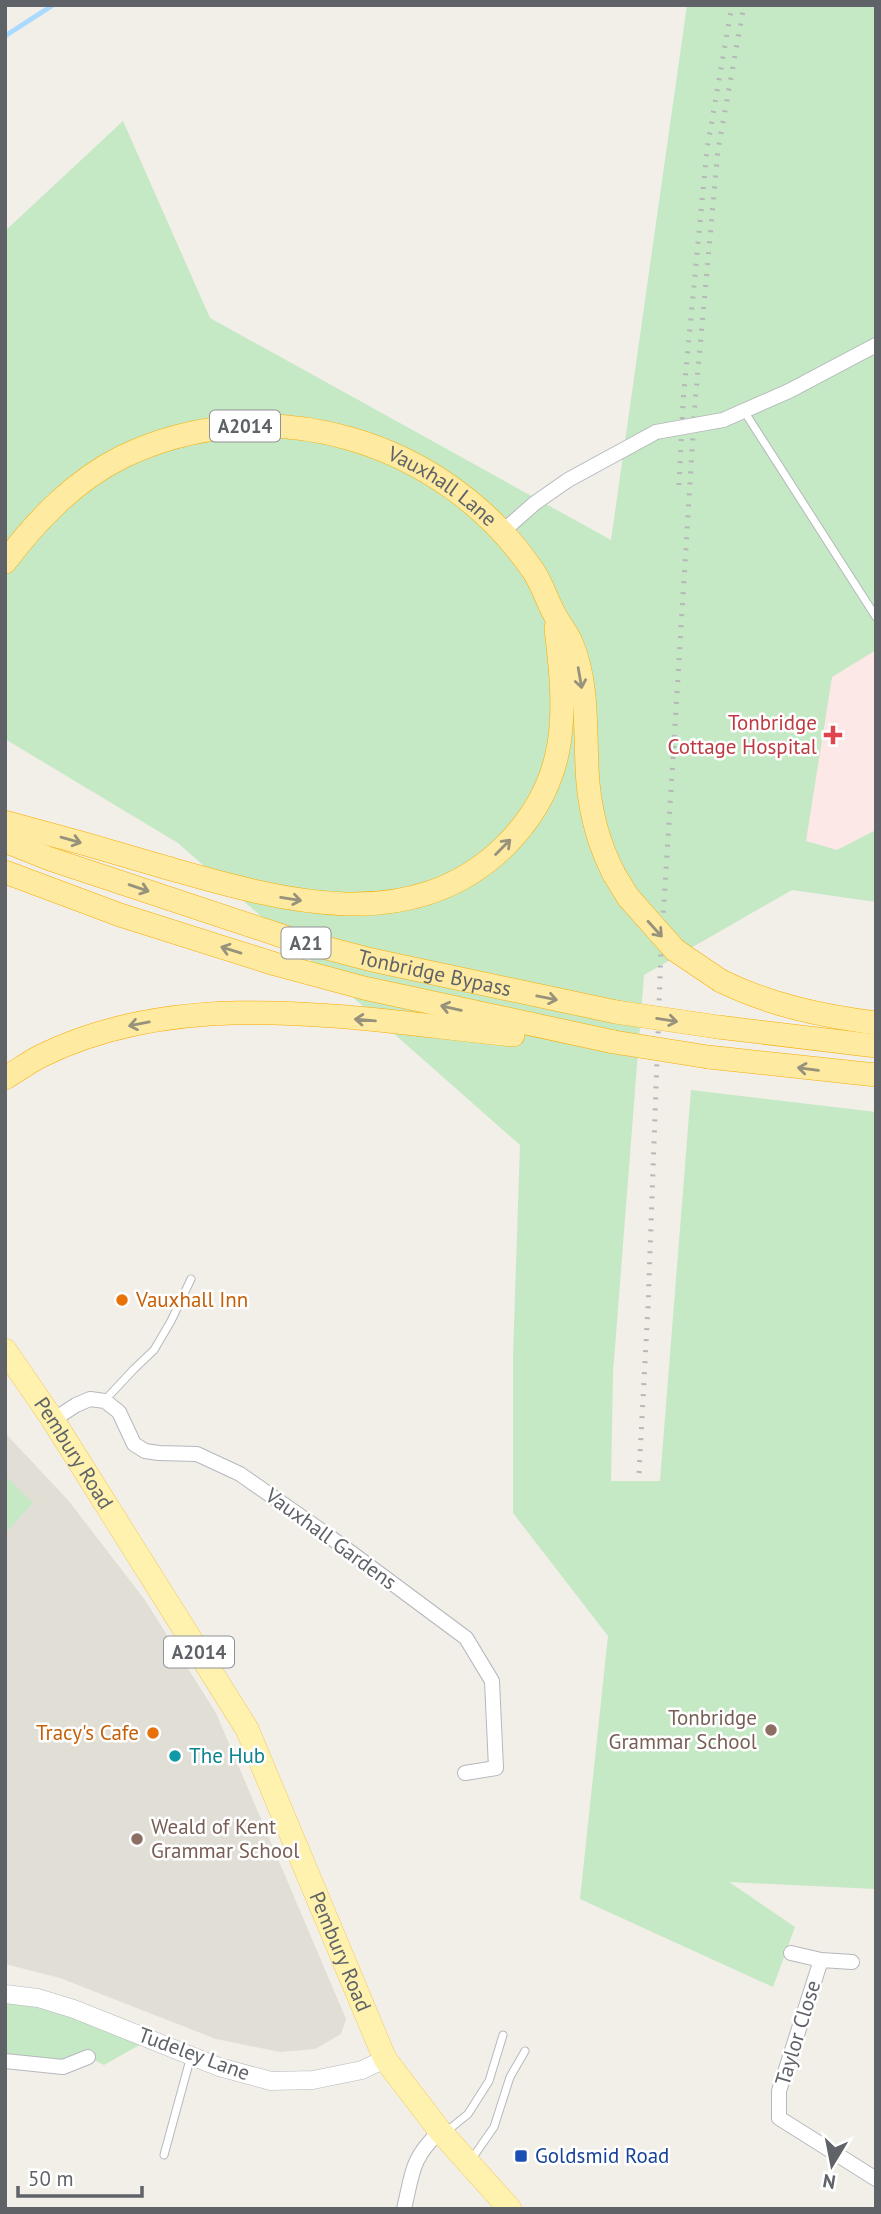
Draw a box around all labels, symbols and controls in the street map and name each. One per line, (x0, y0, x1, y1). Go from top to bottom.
road number: A2014 (210, 410, 280, 442)
street label: Vauxhall Lane (383, 439, 503, 532)
one-way arrow (574, 666, 587, 689)
place label: Tonbridge Cottage Hospital (667, 709, 817, 760)
marker: Tonbridge Cottage Hospital (823, 725, 843, 745)
one-way arrow (60, 834, 82, 847)
one-way arrow (494, 839, 511, 856)
one-way arrow (127, 883, 149, 895)
one-way arrow (279, 893, 302, 906)
one-way arrow (647, 919, 663, 937)
road number: A21 (282, 928, 330, 959)
one-way arrow (220, 943, 242, 956)
street label: Tonbridge Bypass (355, 943, 514, 1002)
one-way arrow (535, 992, 558, 1005)
one-way arrow (440, 1001, 463, 1014)
one-way arrow (354, 1013, 377, 1026)
one-way arrow (655, 1013, 678, 1026)
one-way arrow (128, 1018, 151, 1032)
one-way arrow (797, 1062, 820, 1075)
place label: Vauxhall Inn (135, 1286, 248, 1313)
marker: Vauxhall Inn (114, 1292, 130, 1308)
street label: Pembury Road (28, 1392, 120, 1514)
street label: Vauxhall Gardens (259, 1481, 402, 1595)
road number: A2014 (164, 1636, 234, 1668)
place label: Tonbridge Grammar School (609, 1704, 757, 1755)
place label: Tracy's Cafe (36, 1719, 139, 1746)
marker: Tonbridge Grammar School (763, 1722, 779, 1738)
marker: Tracy's Cafe (145, 1725, 161, 1741)
place label: The Hub (189, 1742, 265, 1769)
marker: The Hub (167, 1748, 183, 1764)
place label: Weald of Kent Grammar School (151, 1813, 299, 1864)
marker: Weald of Kent Grammar School (129, 1831, 145, 1847)
street label: Pembury Road (303, 1887, 378, 2016)
street label: Taylor Close (769, 1977, 826, 2089)
street label: Tudeley Lane (135, 2021, 254, 2086)
north arrow (797, 2130, 867, 2200)
place label: Goldsmid Road (535, 2142, 669, 2169)
marker: Goldsmid Road (513, 2148, 529, 2164)
scale bar (18, 2154, 142, 2198)
text: 50 m (28, 2165, 74, 2192)
text: N (821, 2169, 837, 2195)

